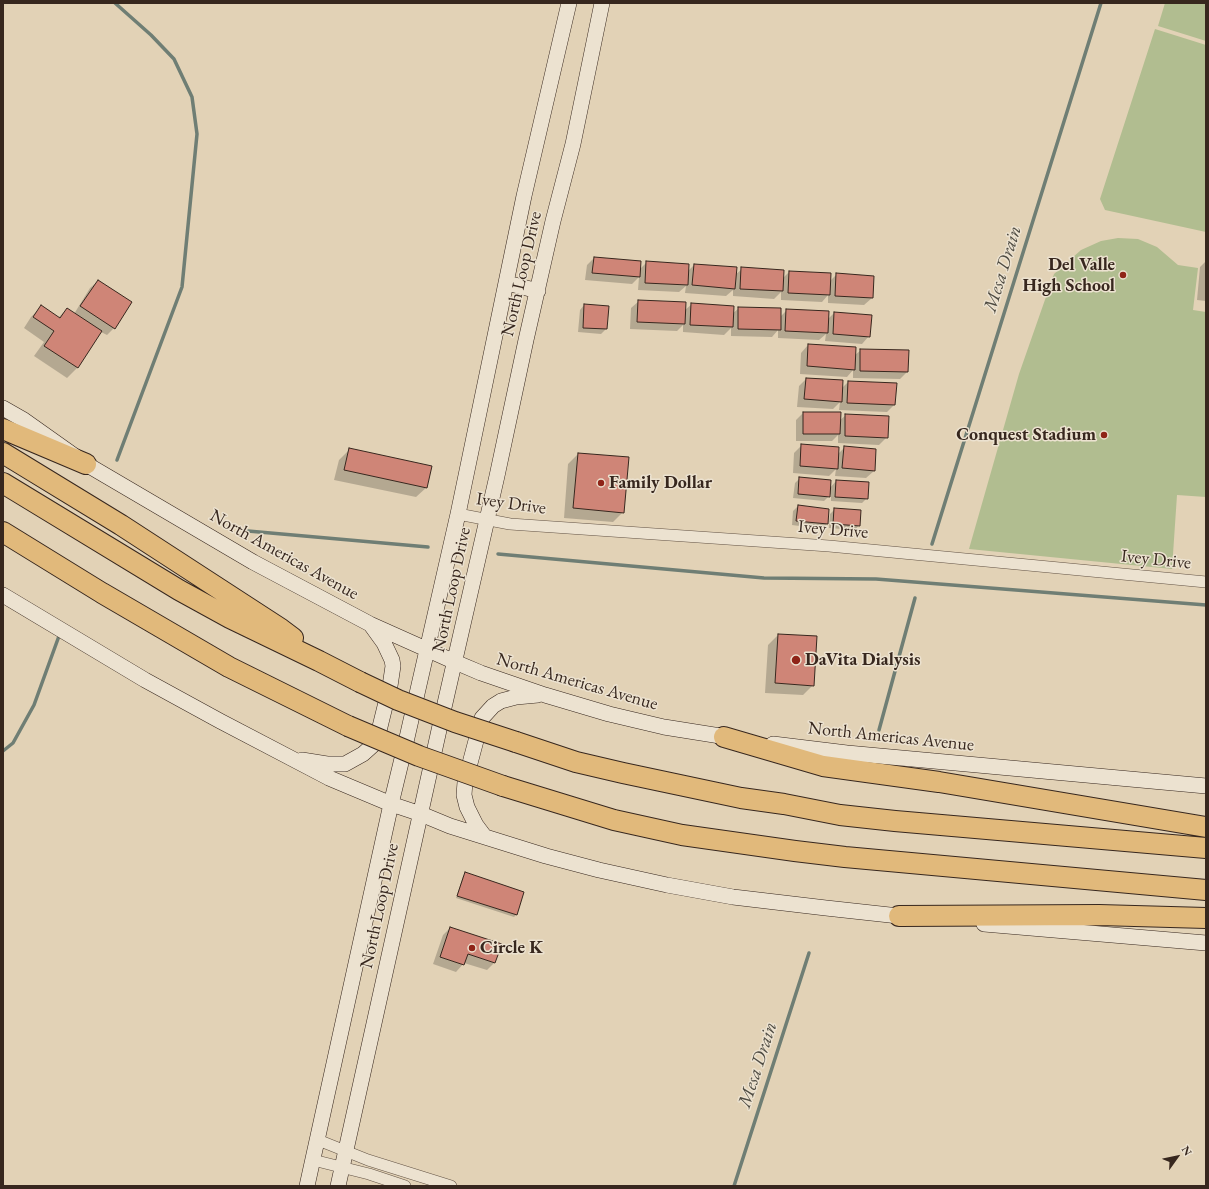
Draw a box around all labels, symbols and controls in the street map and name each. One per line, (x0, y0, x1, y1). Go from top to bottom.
street label: North Loop Drive (497, 209, 547, 339)
water label: Mesa Drain (979, 223, 1027, 315)
place label: Del Valle High School (1023, 254, 1115, 296)
marker: Del Valle High School (1118, 270, 1128, 280)
place label: Conquest Stadium (956, 424, 1096, 446)
marker: Conquest Stadium (1099, 430, 1109, 440)
place label: Family Dollar (609, 472, 712, 494)
marker: Family Dollar (596, 478, 606, 488)
street label: Ivey Drive (475, 488, 547, 520)
street label: North Americas Avenue (206, 505, 362, 605)
street label: Ivey Drive (797, 516, 869, 544)
street label: North Loop Drive (428, 525, 476, 655)
street label: Ivey Drive (1120, 546, 1192, 574)
street label: North Americas Avenue (494, 649, 660, 715)
place label: DaVita Dialysis (805, 649, 920, 671)
marker: DaVita Dialysis (790, 654, 802, 666)
street label: North Americas Avenue (807, 718, 975, 756)
street label: North Loop Drive (356, 841, 404, 971)
place label: Circle K (480, 937, 543, 959)
marker: Circle K (467, 943, 477, 953)
water label: Mesa Drain (733, 1019, 783, 1111)
north arrow (1157, 1137, 1197, 1177)
text: N (1179, 1143, 1195, 1158)

